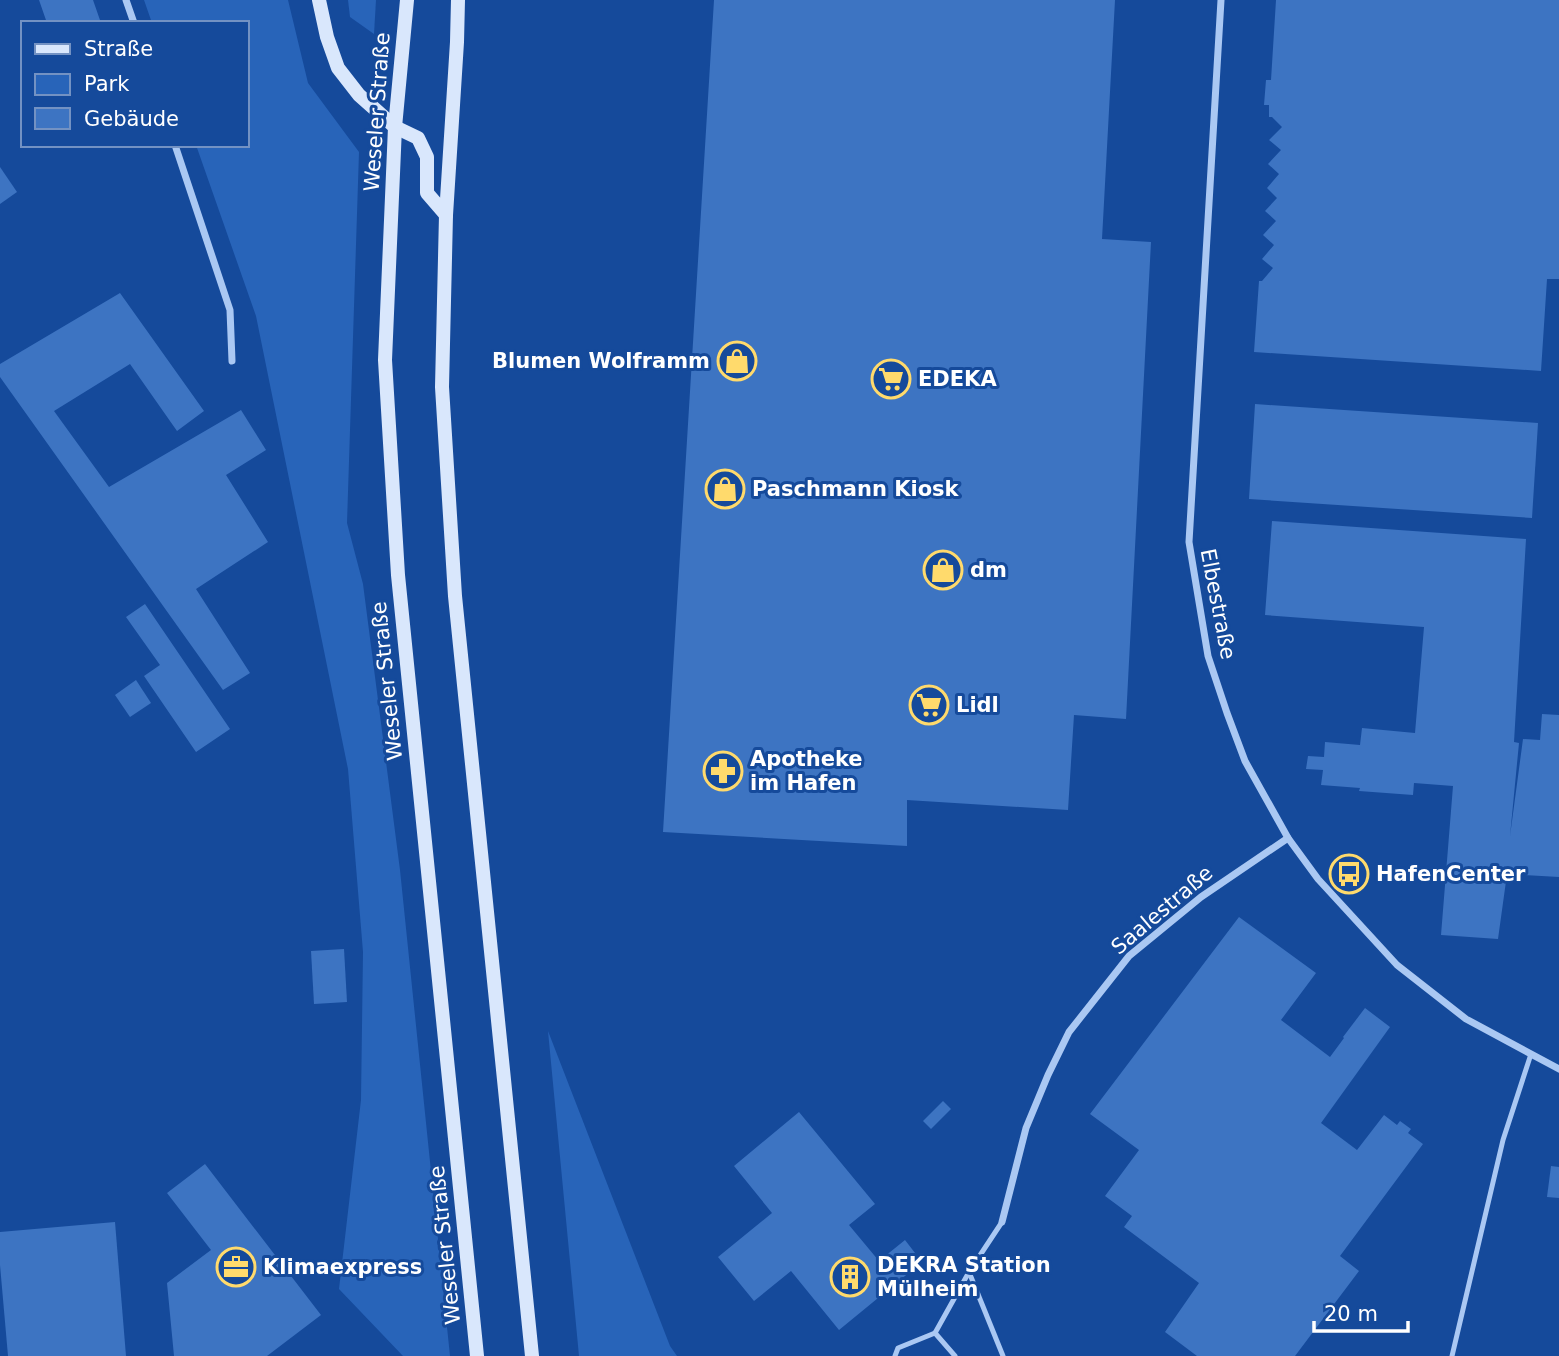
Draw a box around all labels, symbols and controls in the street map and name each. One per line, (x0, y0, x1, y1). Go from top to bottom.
legend (21, 21, 248, 147)
street label: Weseler Straße (359, 32, 395, 192)
text: Straße (84, 37, 153, 61)
text: Park (84, 72, 130, 96)
text: Gebäude (84, 107, 179, 131)
shop icon: Blumen Wolframm (716, 340, 758, 382)
place label: Blumen Wolframm (492, 349, 710, 373)
supermarket icon: EDEKA (870, 358, 912, 400)
place label: EDEKA (918, 367, 997, 391)
shop icon: Paschmann Kiosk (704, 468, 746, 510)
place label: Paschmann Kiosk (752, 477, 960, 501)
street label: Elbestraße (1196, 547, 1240, 661)
shop icon: dm (922, 549, 964, 591)
place label: dm (970, 558, 1007, 582)
street label: Weseler Straße (367, 600, 407, 762)
supermarket icon: Lidl (908, 684, 950, 726)
place label: Lidl (956, 693, 999, 717)
place label: Apotheke im Hafen (750, 747, 863, 795)
pharmacy icon: Apotheke im Hafen (702, 750, 744, 792)
bus stop icon: HafenCenter (1328, 853, 1370, 895)
street label: Saalestraße (1107, 861, 1217, 959)
place label: HafenCenter (1376, 862, 1526, 886)
street label: Weseler Straße (425, 1164, 465, 1326)
office icon: Klimaexpress (215, 1246, 257, 1288)
place label: DEKRA Station Mülheim (877, 1253, 1051, 1301)
place label: Klimaexpress (263, 1255, 422, 1279)
building icon: DEKRA Station Mülheim (829, 1256, 871, 1298)
scale bar (1314, 1290, 1408, 1334)
text: 20 m (1324, 1302, 1378, 1326)

